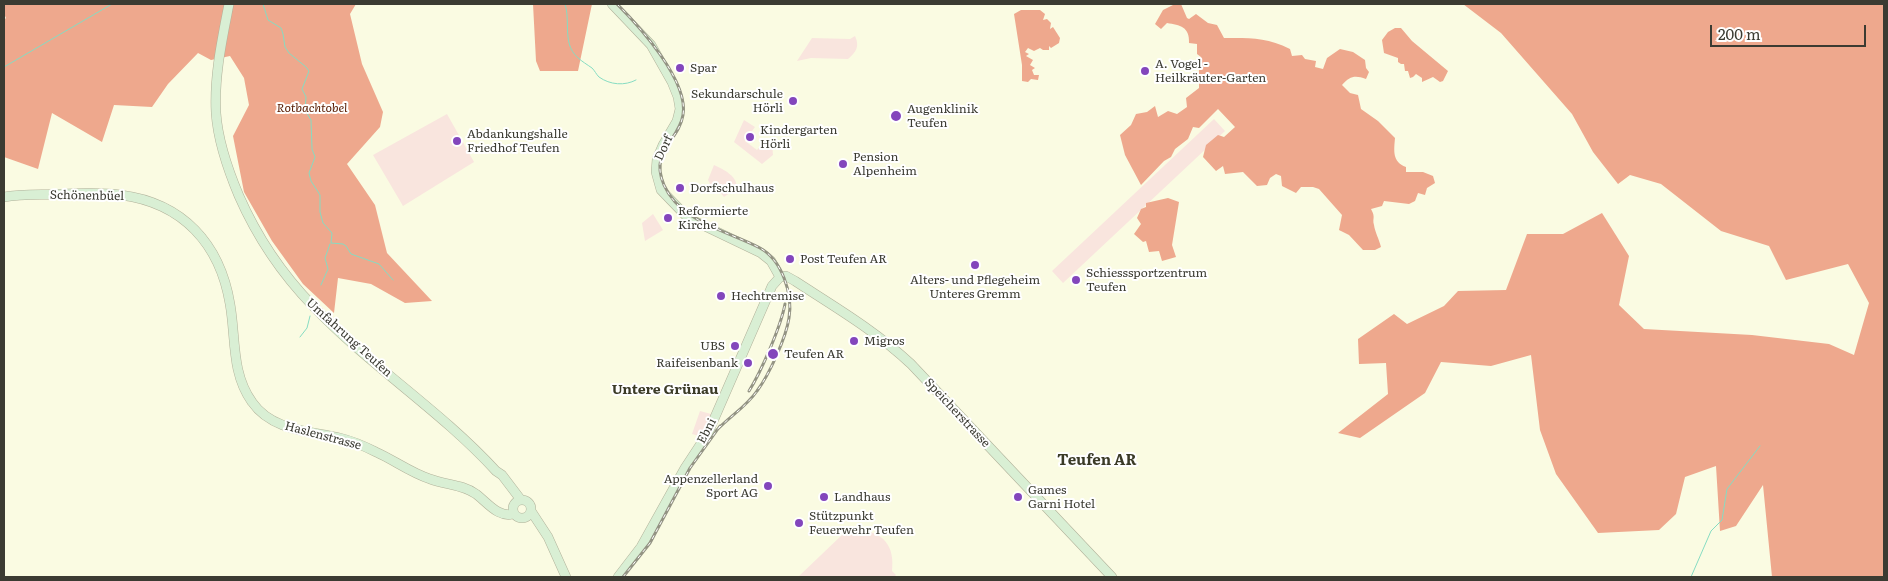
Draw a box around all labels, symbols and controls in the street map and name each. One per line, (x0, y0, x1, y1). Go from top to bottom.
scale bar (1713, 15, 1869, 47)
text: 200 m (1718, 22, 1761, 45)
place label: A. Vogel - Heilkräuter-Garten (1155, 57, 1266, 85)
place label: Spar (690, 61, 717, 75)
marker: Spar (674, 62, 686, 74)
marker: A. Vogel - Heilkräuter-Garten (1139, 65, 1151, 77)
place label: Sekundarschule Hörli (691, 87, 783, 115)
marker: Sekundarschule Hörli (787, 95, 799, 107)
park label: Rotbachtobel (277, 101, 347, 115)
place label: Augenklinik Teufen (907, 102, 978, 130)
marker: Augenklinik Teufen (889, 109, 903, 123)
place label: Kindergarten Hörli (760, 123, 837, 151)
place label: Abdankungshalle Friedhof Teufen (467, 127, 568, 155)
marker: Kindergarten Hörli (744, 131, 756, 143)
street label: Dorf (652, 133, 676, 163)
marker: Abdankungshalle Friedhof Teufen (451, 135, 463, 147)
place label: Pension Alpenheim (853, 150, 917, 178)
marker: Pension Alpenheim (837, 158, 849, 170)
place label: Dorfschulhaus (690, 181, 774, 195)
marker: Dorfschulhaus (674, 182, 686, 194)
street label: Schönenbüel (50, 188, 124, 204)
place label: Reformierte Kirche (678, 204, 748, 232)
marker: Reformierte Kirche (662, 212, 674, 224)
place label: Post Teufen AR (800, 252, 887, 266)
marker: Post Teufen AR (784, 253, 796, 265)
marker: Alters- und Pflegeheim Unteres Gremm (969, 259, 981, 271)
place label: Schiesssportzentrum Teufen (1086, 266, 1207, 294)
place label: Alters- und Pflegeheim Unteres Gremm (910, 273, 1040, 301)
marker: Schiesssportzentrum Teufen (1070, 274, 1082, 286)
place label: Hechtremise (731, 289, 804, 303)
marker: Hechtremise (715, 290, 727, 302)
street label: Umfahrung Teufen (303, 296, 395, 380)
place label: Migros (864, 334, 904, 348)
marker: Migros (848, 335, 860, 347)
place label: UBS (700, 339, 725, 353)
marker: UBS (729, 340, 741, 352)
marker: Teufen AR (766, 347, 780, 361)
place label: Teufen AR (784, 347, 844, 361)
place label: Raifeisenbank (656, 356, 738, 370)
marker: Raifeisenbank (742, 357, 754, 369)
street label: Speicherstrasse (921, 375, 993, 451)
district label: Untere Grünau (612, 382, 718, 398)
street label: Ebni (694, 416, 720, 446)
street label: Haslenstrasse (283, 419, 363, 453)
district label: Teufen AR (1057, 452, 1137, 470)
place label: Appenzellerland Sport AG (664, 472, 758, 500)
marker: Appenzellerland Sport AG (762, 480, 774, 492)
place label: Games Garni Hotel (1028, 483, 1095, 511)
place label: Landhaus (834, 490, 890, 504)
marker: Landhaus (818, 491, 830, 503)
marker: Games Garni Hotel (1012, 491, 1024, 503)
place label: Stützpunkt Feuerwehr Teufen (809, 509, 914, 537)
marker: Stützpunkt Feuerwehr Teufen (793, 517, 805, 529)

